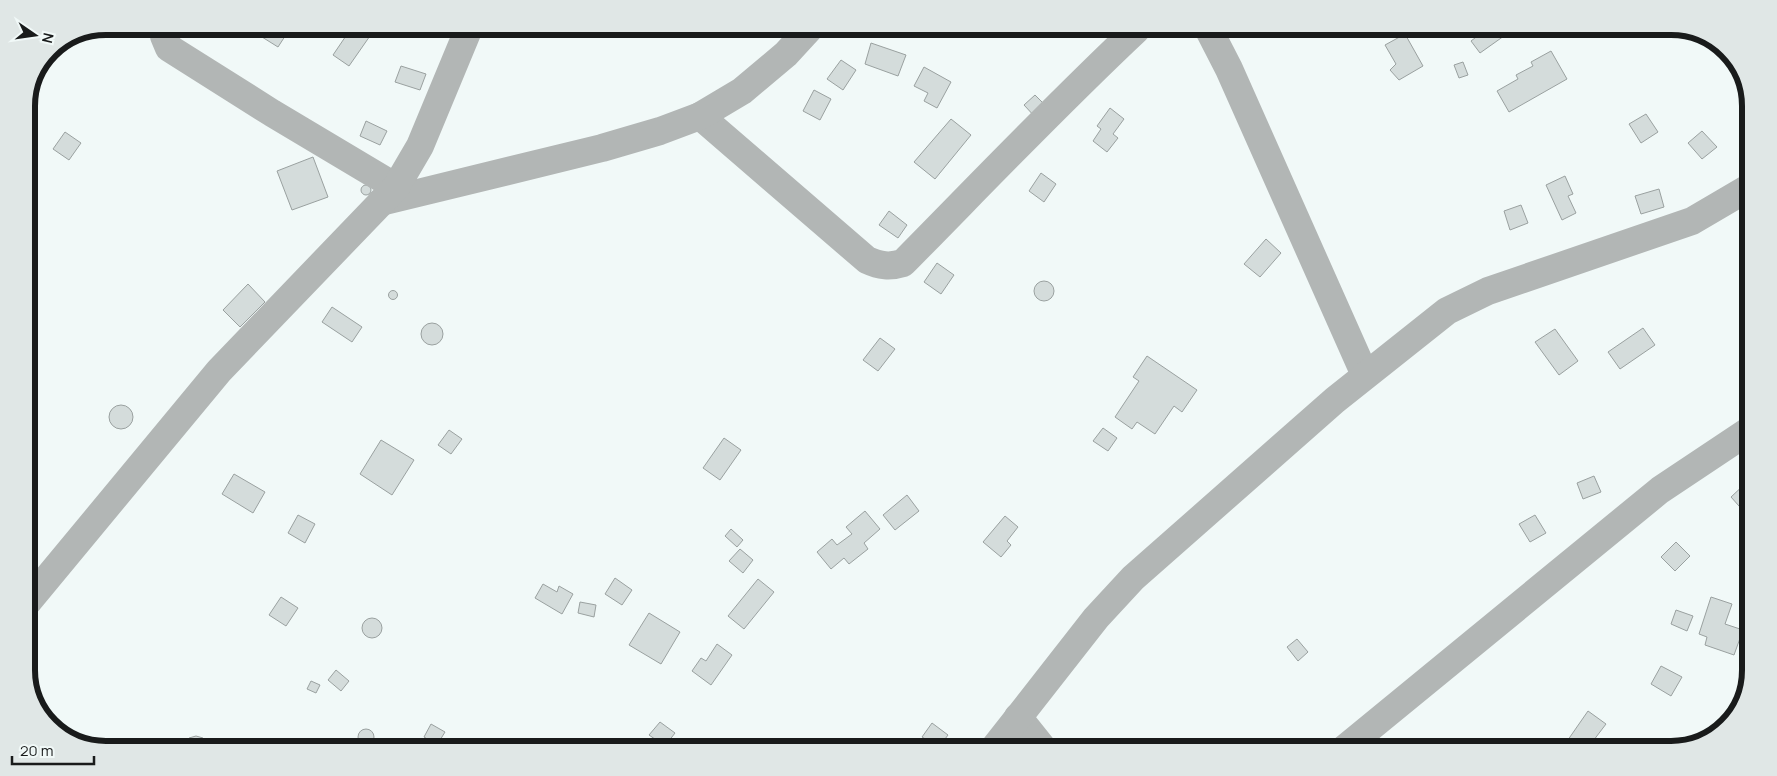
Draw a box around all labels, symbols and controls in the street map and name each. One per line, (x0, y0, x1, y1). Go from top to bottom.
north arrow (10, 10, 60, 60)
text: N (38, 31, 59, 45)
scale bar (12, 734, 95, 766)
text: 20 m (20, 740, 53, 761)

